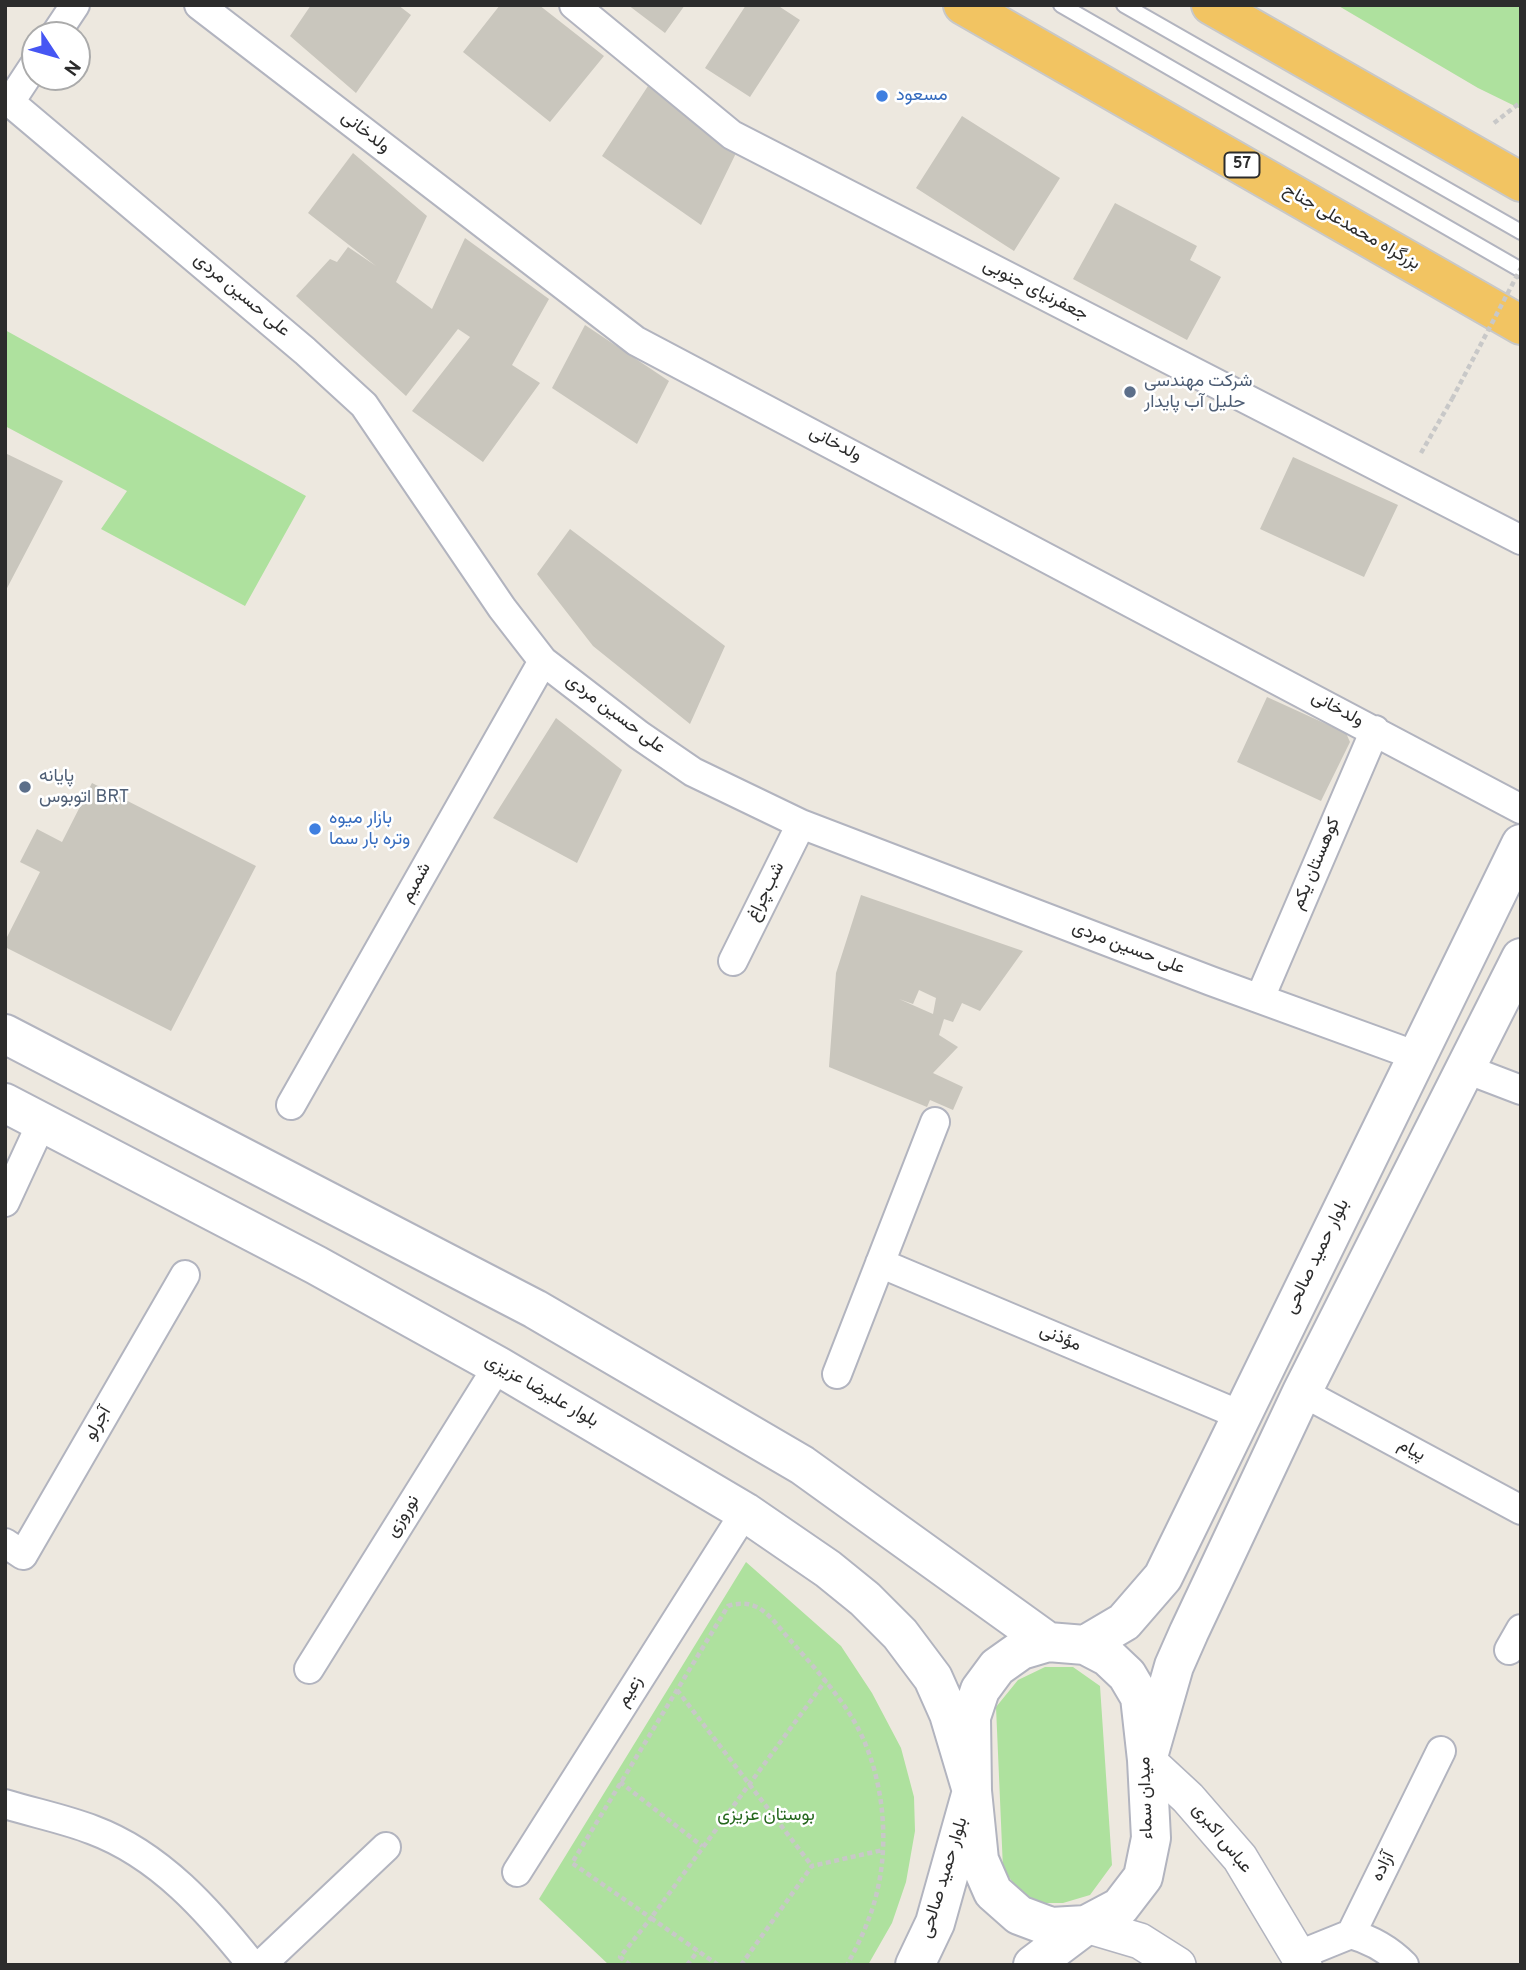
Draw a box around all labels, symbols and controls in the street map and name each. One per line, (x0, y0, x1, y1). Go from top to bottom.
north arrow (21, 21, 91, 91)
text: N (58, 55, 85, 80)
place label: مسعود (896, 85, 948, 107)
marker: مسعود (874, 88, 890, 104)
street label: ولدخانی (336, 107, 394, 159)
road number: 57 (1224, 153, 1260, 178)
street label: بزرگراه محمدعلی جناح (1279, 180, 1423, 276)
street label: علی حسین مردی (188, 249, 294, 343)
street label: جعفرنیای جنوبی (979, 255, 1091, 327)
place label: شرکت مهندسی حلیل آب پایدار (1144, 371, 1252, 414)
marker: شرکت مهندسی حلیل آب پایدار (1122, 384, 1138, 400)
street label: ولدخانی (805, 422, 865, 468)
street label: علی حسین مردی (561, 671, 669, 759)
street label: ولدخانی (1307, 687, 1367, 733)
place label: پایانه اتوبوس BRT (39, 766, 129, 808)
marker: پایانه اتوبوس BRT (17, 779, 33, 795)
place label: بازار میوه وتره بار سما (329, 808, 410, 850)
street label: کوهستان یکم (1288, 815, 1346, 913)
marker: بازار میوه وتره بار سما (307, 821, 323, 837)
street label: شمیم (397, 859, 437, 907)
street label: شب‌چراغ (743, 859, 791, 925)
street label: علی حسین مردی (1069, 918, 1187, 980)
street label: بلوار حمید صالحی (1281, 1196, 1355, 1318)
street label: مؤذنی (1036, 1321, 1084, 1357)
street label: بلوار علیرضا عزیزی (480, 1351, 602, 1433)
street label: آجرلو (81, 1403, 117, 1445)
street label: پیام (1393, 1435, 1429, 1467)
street label: نوروزی (383, 1492, 425, 1542)
street label: زعیم (613, 1673, 649, 1711)
street label: میدان سماء (1135, 1756, 1159, 1840)
street label: عباس اکبری (1186, 1800, 1256, 1878)
park label: بوستان عزیزی (717, 1805, 815, 1827)
street label: بلوار حمید صالحی (916, 1815, 974, 1941)
street label: آزاده (1368, 1849, 1400, 1885)

